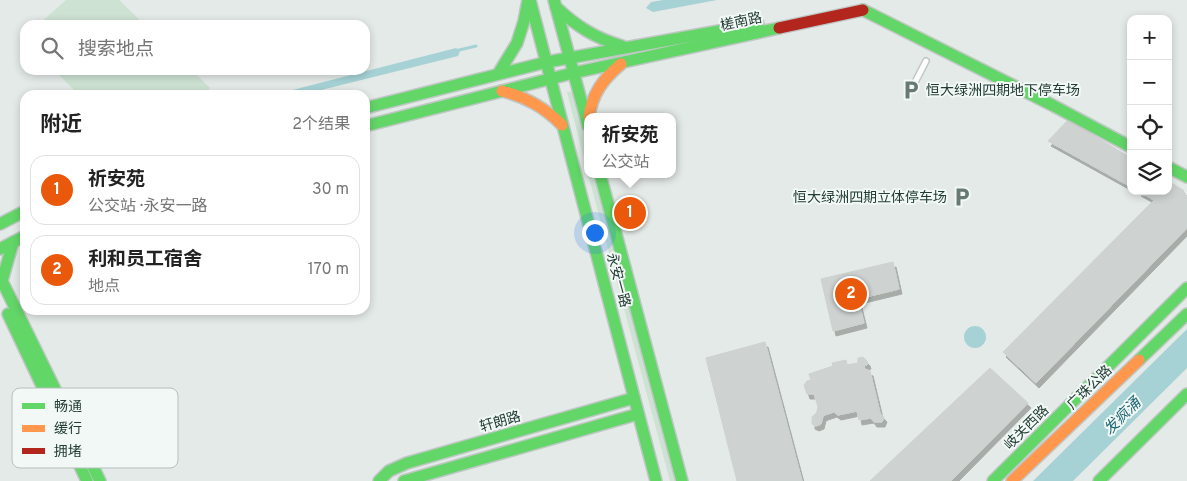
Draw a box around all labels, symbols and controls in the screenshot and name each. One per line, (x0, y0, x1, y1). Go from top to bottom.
street label: 槎南路 (719, 9, 764, 35)
map controls (1127, 15, 1172, 195)
button: + (1127, 15, 1172, 60)
search box (20, 20, 370, 75)
icon: search (38, 34, 66, 62)
text: 搜索地点 (78, 38, 154, 62)
button: − (1127, 60, 1172, 105)
parking icon: 恒大绿洲四期地下停车场 (900, 79, 922, 101)
place label: 恒大绿洲四期地下停车场 (926, 82, 1080, 100)
button: locate (1127, 105, 1172, 150)
text: 附近 (40, 112, 82, 139)
popup (584, 113, 676, 178)
text: 2个结果 (292, 115, 350, 135)
text: 祈安苑 (601, 124, 659, 148)
button: layers (1127, 150, 1172, 195)
text: 公交站 (601, 153, 650, 173)
text: 祈安苑 (88, 168, 145, 192)
text: 1 (54, 180, 60, 200)
text: 30 m (312, 180, 349, 200)
parking icon: 恒大绿洲四期立体停车场 (951, 186, 973, 208)
place label: 恒大绿洲四期立体停车场 (793, 189, 947, 207)
pin: 1 (614, 194, 646, 232)
text: 公交站 · 永安一路 (88, 197, 208, 217)
your location (582, 220, 608, 246)
text: 利和员工宿舍 (88, 248, 202, 272)
street label: 永安一路 (602, 251, 633, 310)
text: 2 (52, 260, 62, 280)
text: 170 m (308, 260, 349, 280)
pin: 2 (835, 275, 867, 313)
text: 地点 (88, 277, 120, 297)
street label: 广珠公路 (1064, 363, 1116, 414)
legend (12, 388, 178, 468)
water label: 发疯涌 (1100, 393, 1147, 440)
text: 畅通 (54, 399, 82, 416)
street label: 岐关西路 (1001, 402, 1053, 454)
street label: 轩朗路 (478, 408, 523, 436)
text: 缓行 (54, 421, 82, 438)
text: 拥堵 (54, 444, 82, 461)

